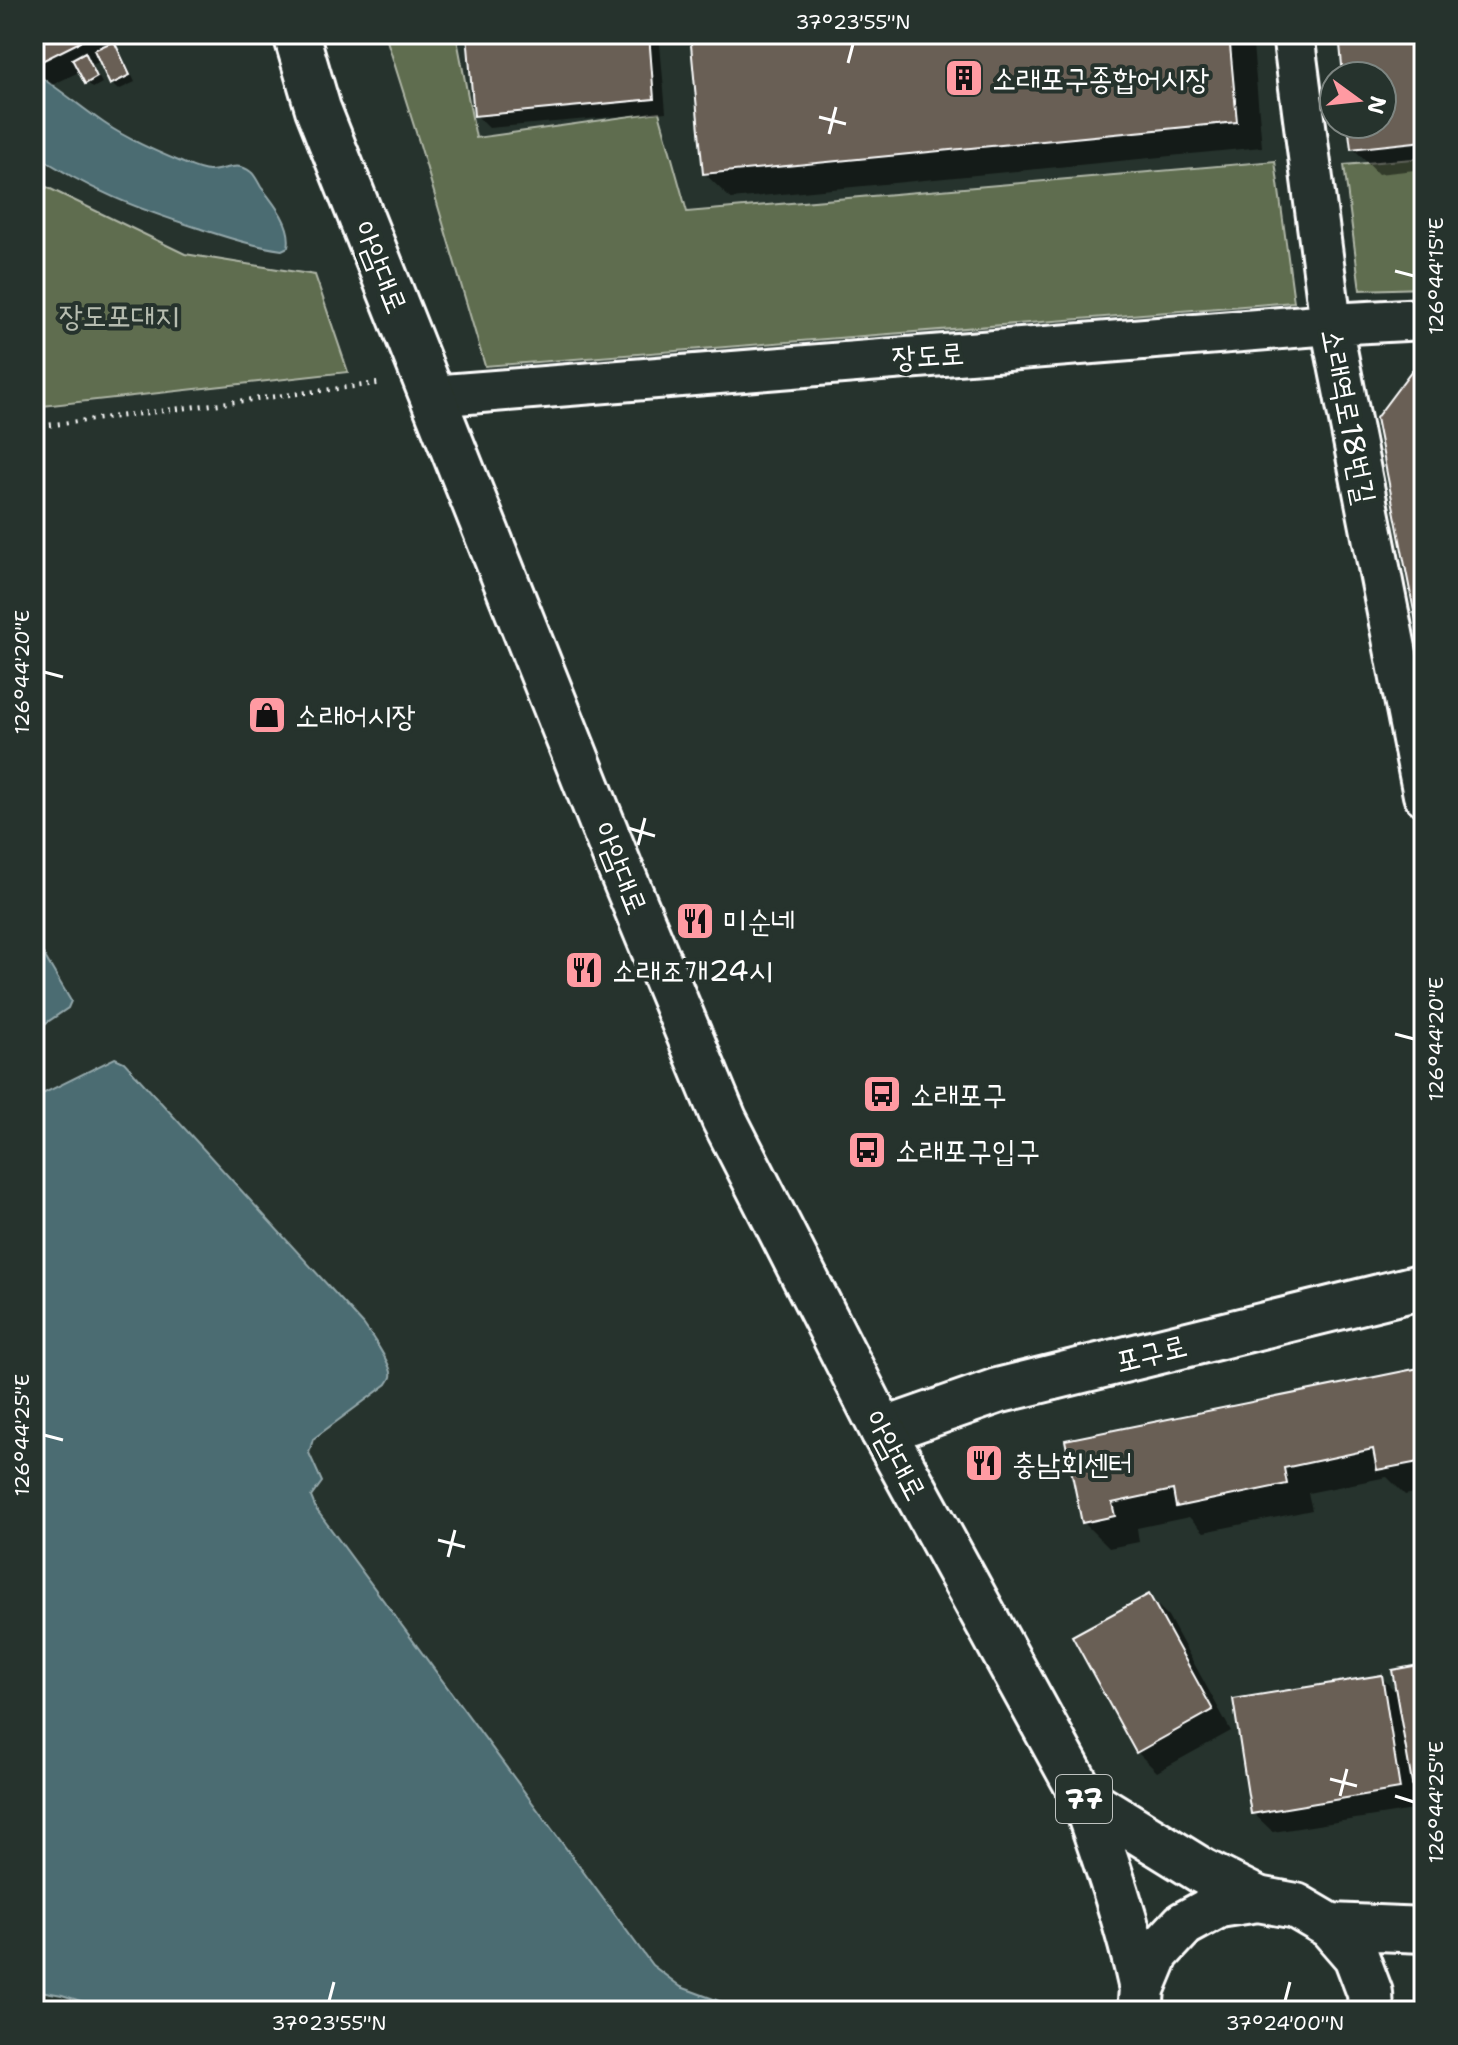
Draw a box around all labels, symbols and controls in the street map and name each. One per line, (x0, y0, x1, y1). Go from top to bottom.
text: 37°23'55"N (795, 9, 911, 35)
building icon: 소래포구종합어시장 (943, 57, 985, 99)
place label: 소래포구종합어시장 (992, 58, 1209, 99)
north arrow (1318, 60, 1398, 140)
text: N (1361, 93, 1393, 117)
street label: 아암대로 (344, 215, 418, 319)
text: 126°44'15"E (1423, 217, 1449, 335)
park label: 장도포대지 (59, 295, 179, 336)
street label: 소래역로18번길 (1312, 325, 1386, 507)
street label: 장도로 (890, 332, 966, 378)
text: 126°44'20"E (9, 610, 35, 734)
shop icon: 소래어시장 (246, 694, 288, 736)
place label: 소래어시장 (295, 695, 416, 736)
street label: 아암대로 (584, 816, 658, 920)
restaurant icon: 미순네 (674, 900, 716, 942)
place label: 미순네 (723, 901, 795, 942)
restaurant icon: 소래조개24시 (563, 949, 605, 991)
place label: 소래조개24시 (612, 950, 773, 991)
text: 126°44'20"E (1423, 977, 1449, 1101)
bus stop icon: 소래포구 (861, 1073, 903, 1115)
place label: 소래포구 (910, 1074, 1007, 1115)
bus stop icon: 소래포구입구 (846, 1129, 888, 1171)
place label: 소래포구입구 (895, 1130, 1040, 1171)
street label: 포구로 (1111, 1324, 1191, 1382)
text: 126°44'25"E (9, 1374, 35, 1496)
street label: 아암대로 (855, 1403, 937, 1507)
restaurant icon: 충남회센터 (963, 1442, 1005, 1484)
place label: 충남회센터 (1012, 1443, 1133, 1484)
text: 126°44'25"E (1423, 1741, 1449, 1863)
road number: 77 (1056, 1775, 1112, 1823)
text: 37°23'55"N (271, 2010, 387, 2036)
text: 37°24'00"N (1226, 2010, 1344, 2036)

